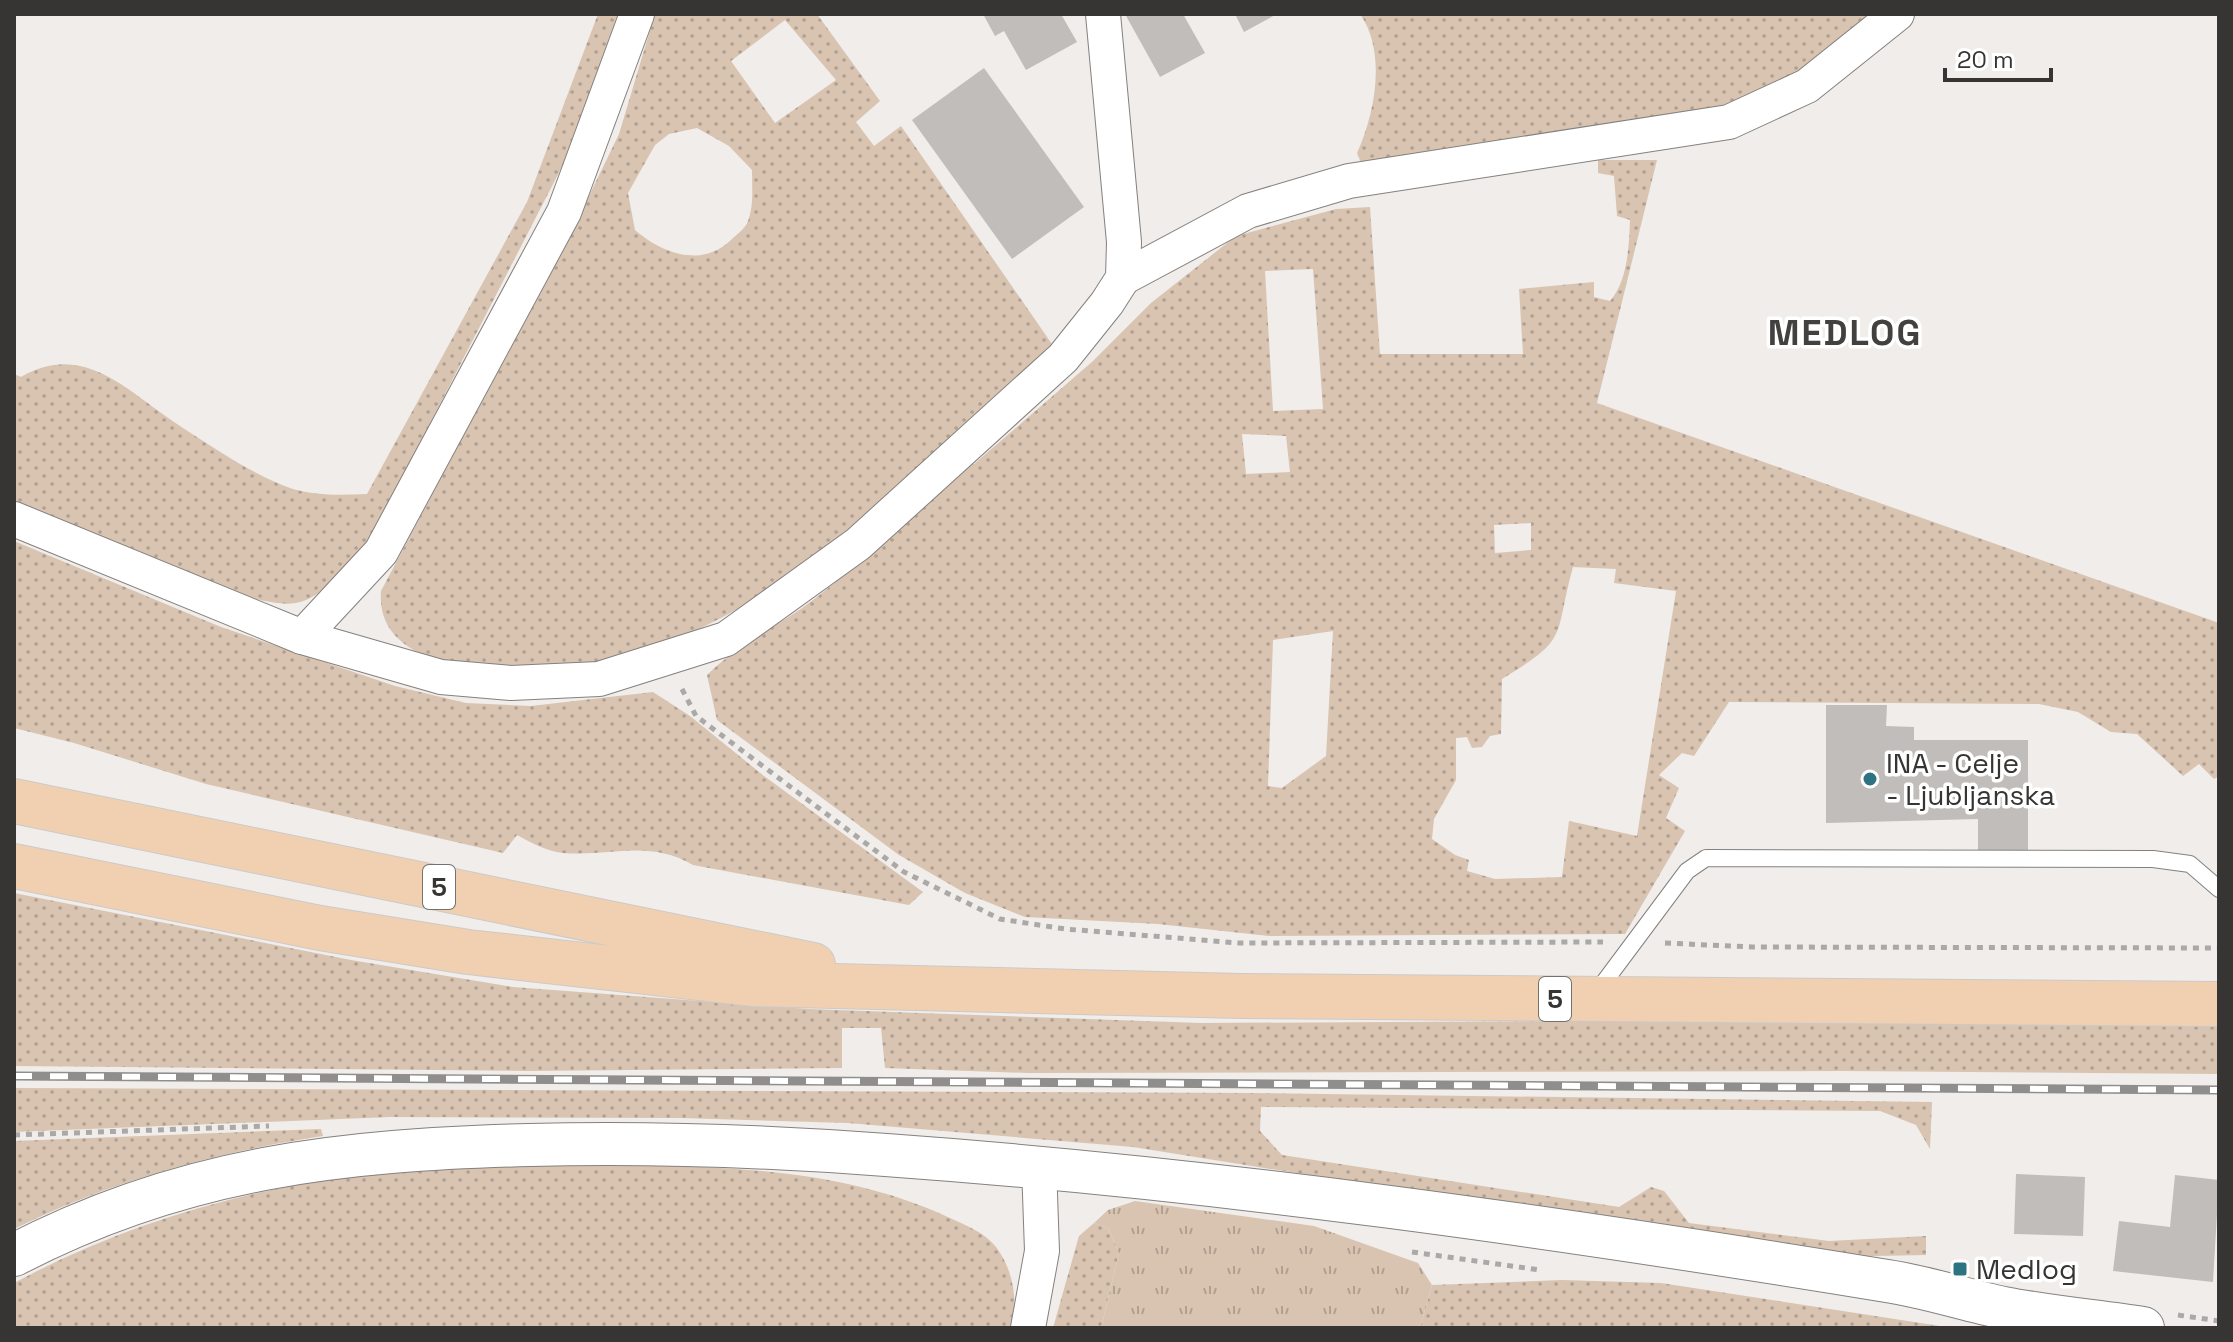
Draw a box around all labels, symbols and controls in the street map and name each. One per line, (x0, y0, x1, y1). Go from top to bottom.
scale bar (1945, 32, 2051, 82)
text: 20 m (1957, 44, 2014, 75)
district label: MEDLOG (1768, 310, 1922, 356)
place label: INA - Celje - Ljubljanska (1886, 745, 2055, 813)
marker: INA - Celje - Ljubljanska (1861, 770, 1879, 788)
road number: 5 (423, 865, 455, 909)
road number: 5 (1539, 977, 1571, 1021)
place label: Medlog (1976, 1251, 2077, 1287)
marker: Medlog (1951, 1260, 1969, 1278)

